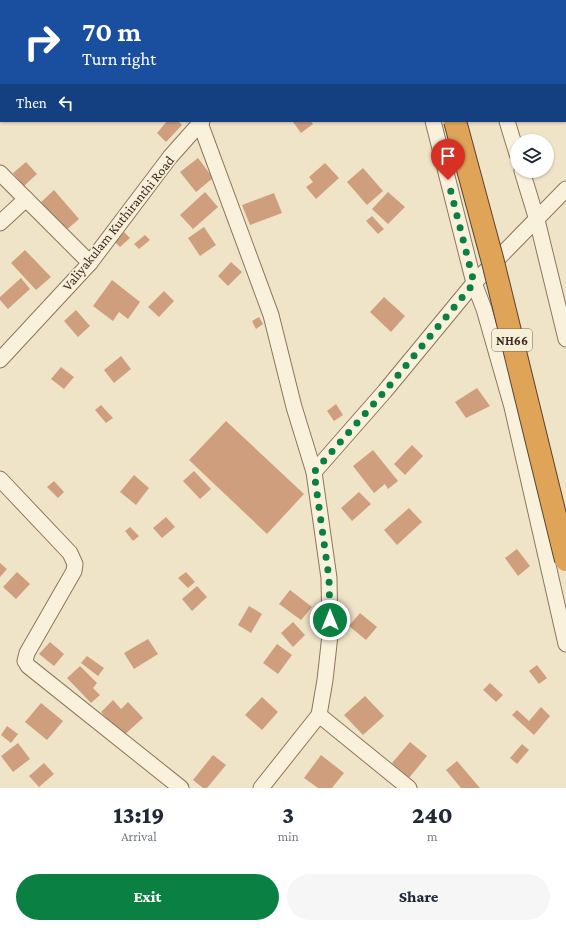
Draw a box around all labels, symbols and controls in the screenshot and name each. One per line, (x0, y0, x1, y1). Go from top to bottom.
icon: right (16, 16, 68, 68)
text: 70 m (82, 16, 141, 47)
text: Turn right (82, 49, 156, 69)
icon: left (55, 92, 77, 114)
text: Then (16, 95, 47, 111)
map controls (510, 134, 554, 178)
button: layers (510, 134, 554, 178)
pin (431, 139, 465, 180)
icon: arrive (437, 145, 459, 167)
street label: Valiyakulam Kuthiranthi Road (59, 152, 178, 294)
road number: NH66 (492, 329, 532, 351)
position arrow (309, 599, 351, 641)
text: 13:19 (113, 801, 164, 828)
text: 3 (282, 801, 294, 828)
text: 240 (412, 801, 453, 828)
text: Arrival (121, 829, 157, 844)
text: min (278, 829, 299, 844)
text: m (427, 829, 438, 844)
button: Exit (16, 874, 279, 920)
button: Share (287, 874, 550, 920)

